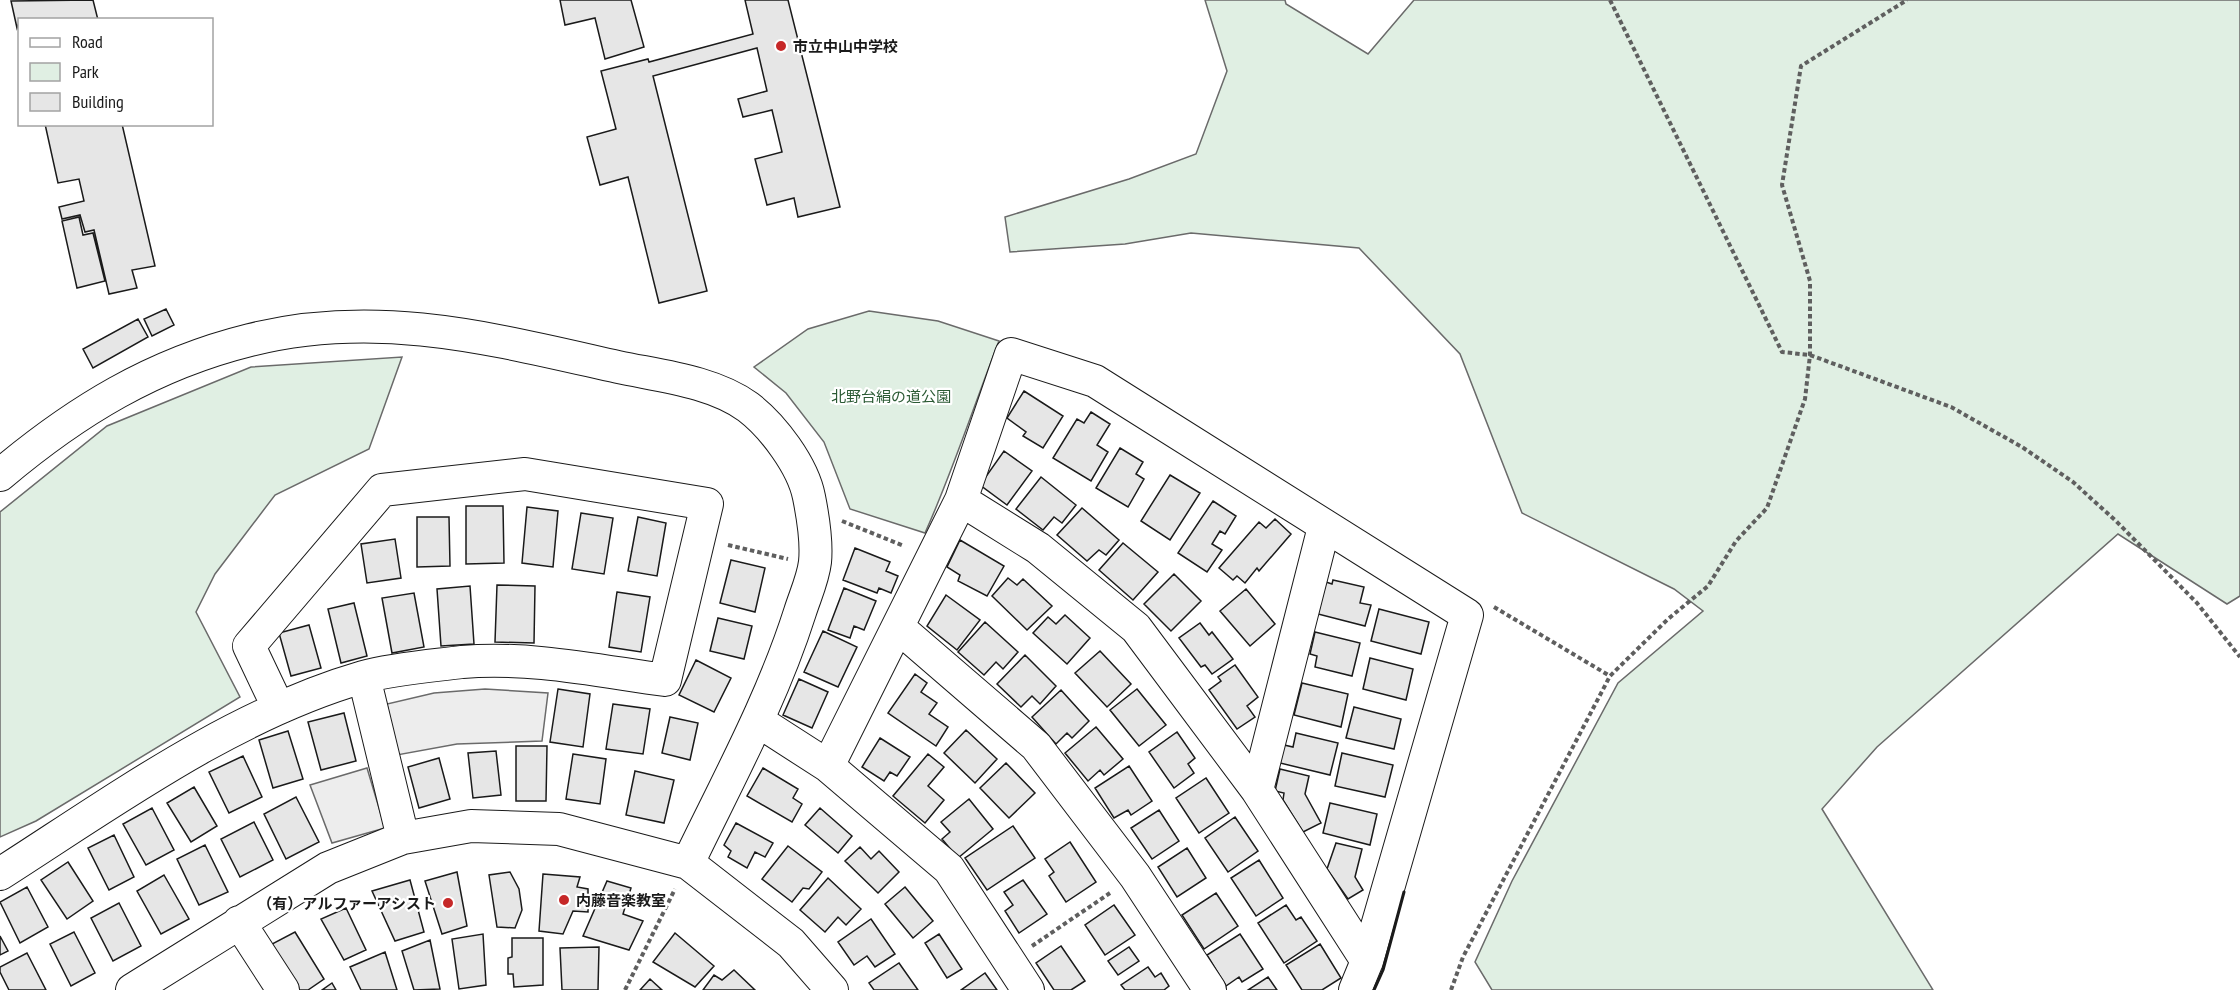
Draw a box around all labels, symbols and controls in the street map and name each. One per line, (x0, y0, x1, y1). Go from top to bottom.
legend (18, 18, 213, 126)
text: Road (72, 30, 103, 53)
place label: 市立中山中学校 (793, 37, 898, 56)
marker: 市立中山中学校 (774, 39, 788, 53)
text: Park (72, 60, 99, 83)
text: Building (72, 90, 124, 113)
park label: 北野台絹の道公園 (831, 387, 951, 406)
place label: 内藤音楽教室 (576, 891, 666, 910)
marker: 内藤音楽教室 (557, 893, 571, 907)
place label: （有）アルファーアシスト (257, 894, 436, 913)
marker: （有）アルファーアシスト (441, 896, 455, 910)

